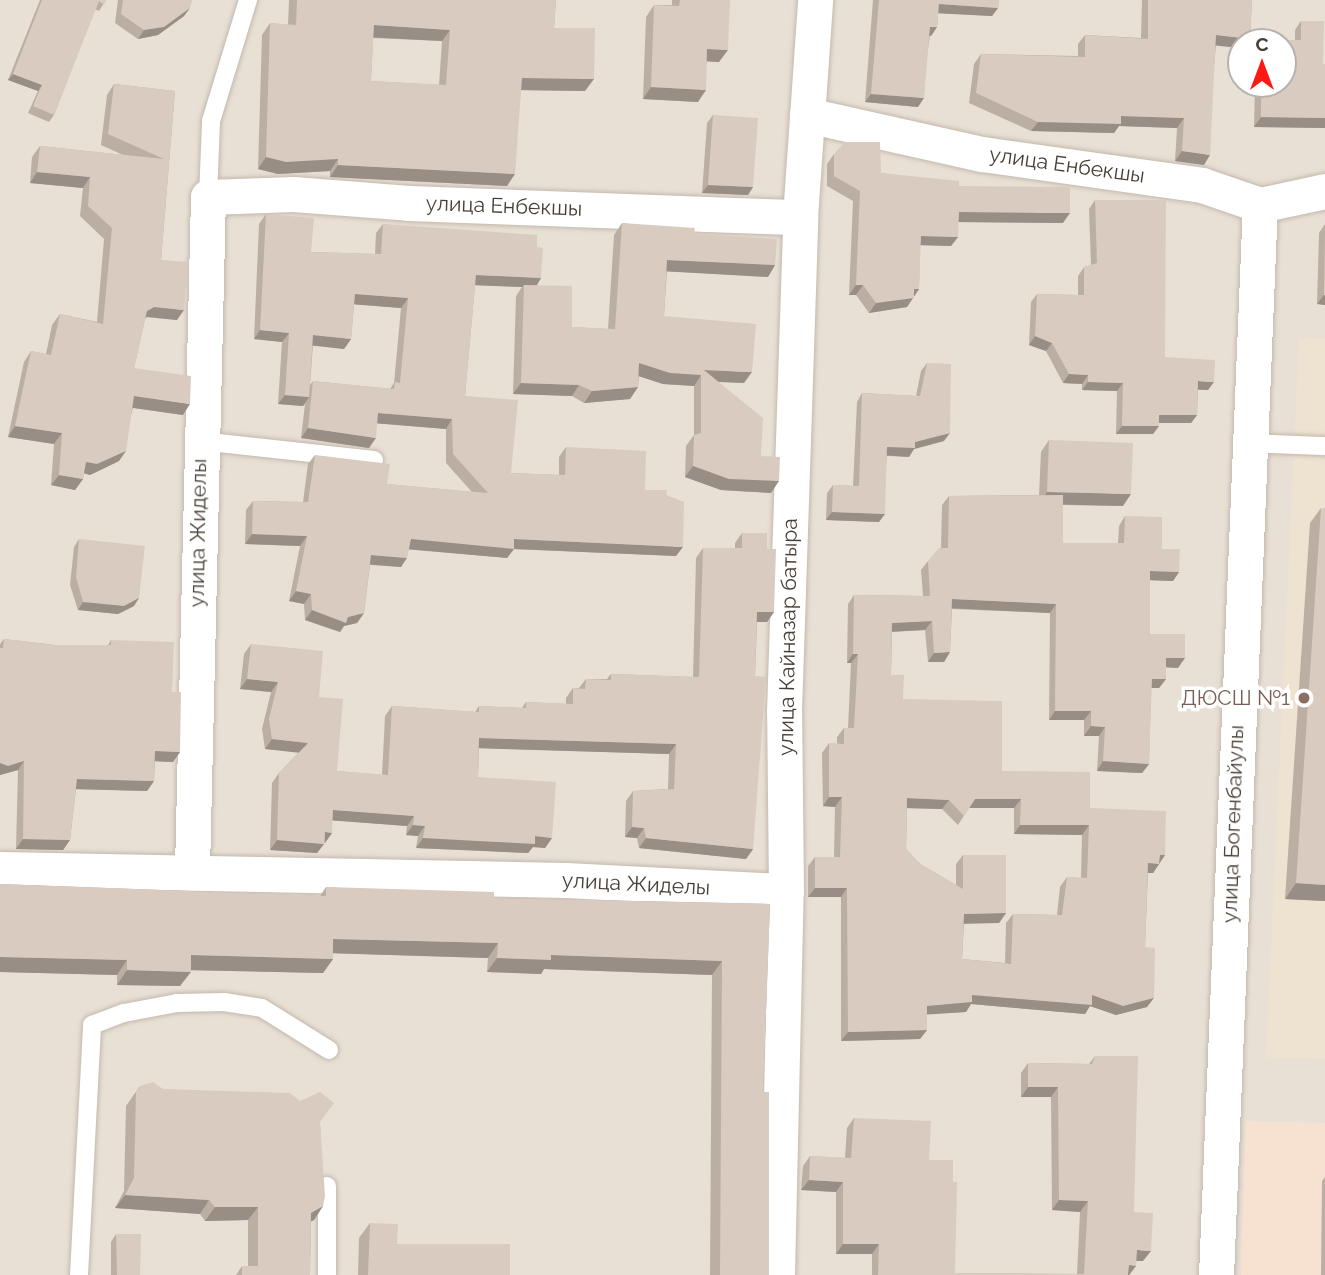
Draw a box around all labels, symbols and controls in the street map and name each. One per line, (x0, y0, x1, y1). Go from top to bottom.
north arrow (1227, 28, 1297, 98)
text: С (1255, 33, 1269, 55)
street label: улица Енбекшы (988, 142, 1146, 188)
street label: улица Енбекшы (425, 191, 583, 221)
street label: улица Жиделы (184, 458, 212, 608)
street label: улица Кайназар батыра (773, 518, 803, 756)
place label: ДЮСШ №1 (1181, 685, 1290, 711)
marker: ДЮСШ №1 (1296, 690, 1312, 706)
street label: улица Богенбайулы (1217, 724, 1249, 924)
street label: улица Жиделы (561, 868, 711, 900)

